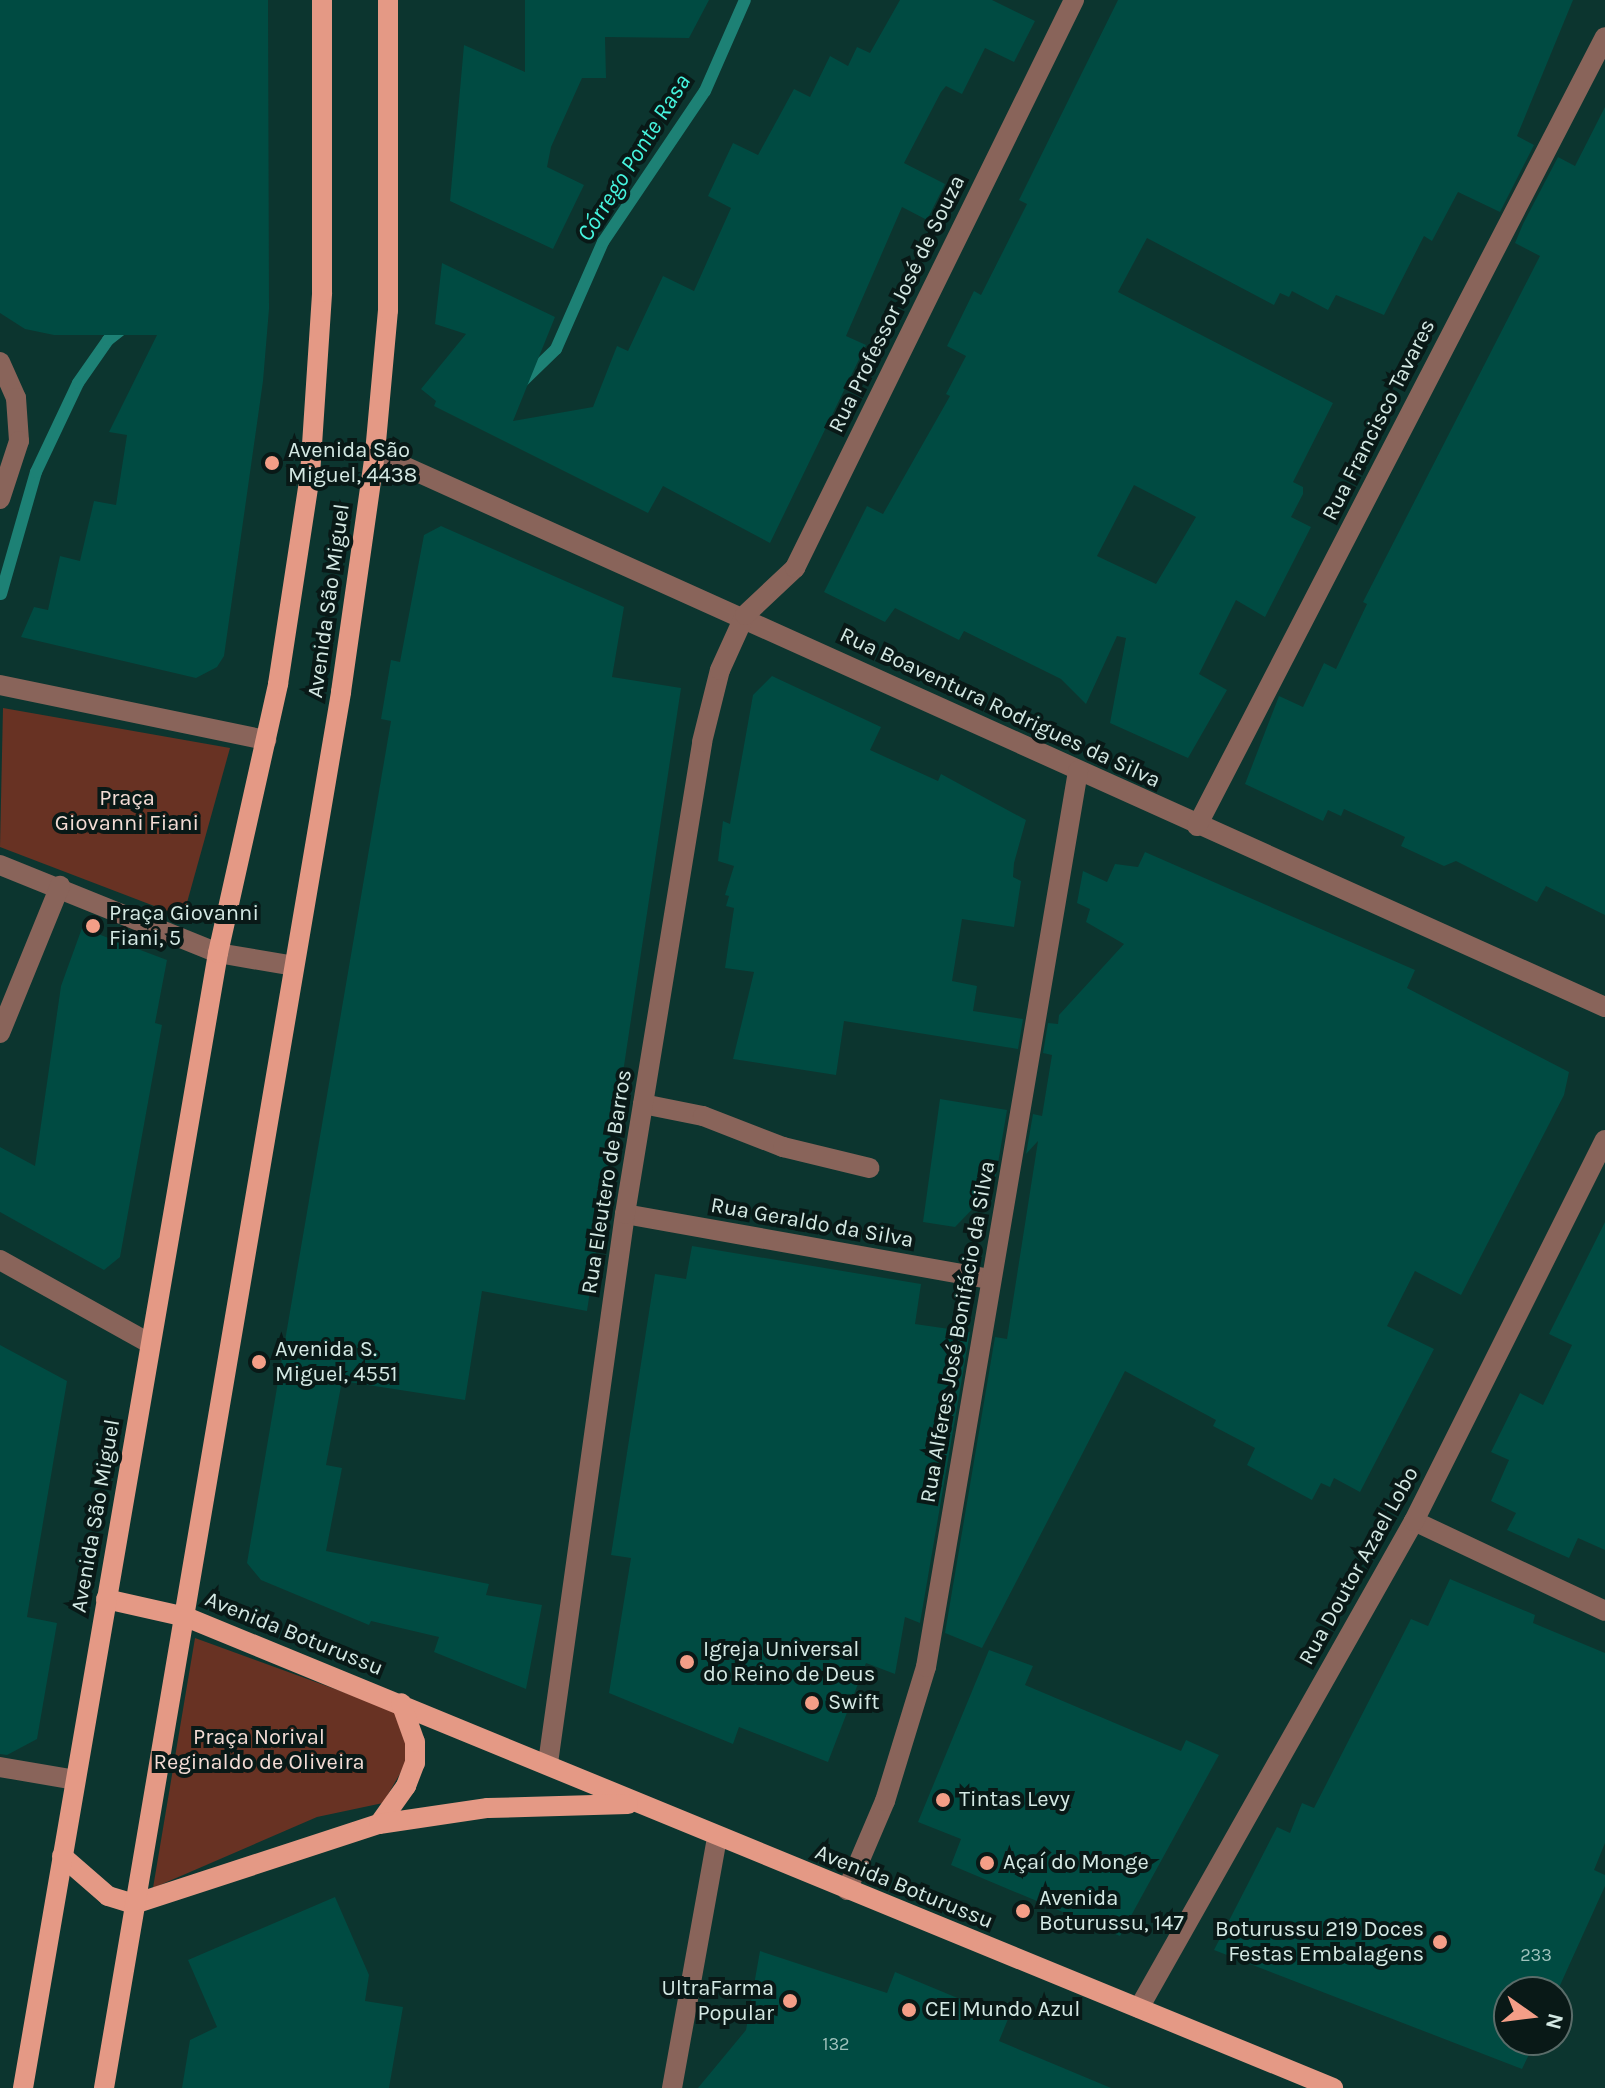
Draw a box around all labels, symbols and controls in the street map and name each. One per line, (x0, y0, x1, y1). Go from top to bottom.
water label: Córrego Ponte Rasa (571, 69, 697, 247)
street label: Rua Professor José de Souza (823, 171, 971, 437)
street label: Rua Francisco Tavares (1317, 315, 1441, 525)
place label: Avenida São Miguel, 4438 (288, 437, 417, 488)
marker: Avenida São Miguel, 4438 (263, 454, 281, 472)
street label: Avenida São Miguel (302, 502, 356, 700)
street label: Rua Boaventura Rodrigues da Silva (835, 622, 1165, 794)
park label: Praça Giovanni Fiani (55, 785, 199, 836)
place label: Praça Giovanni Fiani, 5 (109, 900, 259, 952)
marker: Praça Giovanni Fiani, 5 (84, 917, 102, 935)
street label: Rua Eleutero de Barros (576, 1068, 638, 1296)
street label: Rua Alferes José Bonifácio da Silva (915, 1159, 1001, 1505)
street label: Rua Geraldo da Silva (708, 1192, 916, 1254)
place label: Avenida S. Miguel, 4551 (275, 1336, 398, 1388)
marker: Avenida S. Miguel, 4551 (250, 1353, 268, 1371)
street label: Avenida São Miguel (66, 1417, 126, 1615)
street label: Rua Doutor Azael Lobo (1293, 1462, 1425, 1670)
street label: Avenida Boturussu (201, 1586, 387, 1682)
place label: Igreja Universal do Reino de Deus (703, 1636, 875, 1688)
marker: Igreja Universal do Reino de Deus (678, 1653, 696, 1671)
place label: Swift (828, 1690, 880, 1716)
marker: Swift (803, 1694, 821, 1712)
park label: Praça Norival Reginaldo de Oliveira (153, 1724, 365, 1776)
place label: Tintas Levy (959, 1787, 1070, 1813)
marker: Tintas Levy (934, 1791, 952, 1809)
street label: Avenida Boturussu (811, 1839, 997, 1935)
place label: Açaí do Monge (1003, 1850, 1149, 1876)
marker: Açaí do Monge (978, 1854, 996, 1872)
place label: Avenida Boturussu, 147 (1039, 1885, 1184, 1936)
marker: Avenida Boturussu, 147 (1014, 1902, 1032, 1920)
place label: Boturussu 219 Doces Festas Embalagens (1215, 1916, 1424, 1968)
marker: Boturussu 219 Doces Festas Embalagens (1431, 1933, 1449, 1951)
house number: 233 (1520, 1944, 1552, 1966)
place label: UltraFarma Popular (661, 1975, 774, 2026)
north arrow (1493, 1976, 1573, 2056)
marker: UltraFarma Popular (781, 1992, 799, 2010)
place label: CEI Mundo Azul (925, 1997, 1080, 2023)
marker: CEI Mundo Azul (900, 2001, 918, 2019)
text: N (1540, 2011, 1569, 2032)
house number: 132 (822, 2033, 850, 2055)

